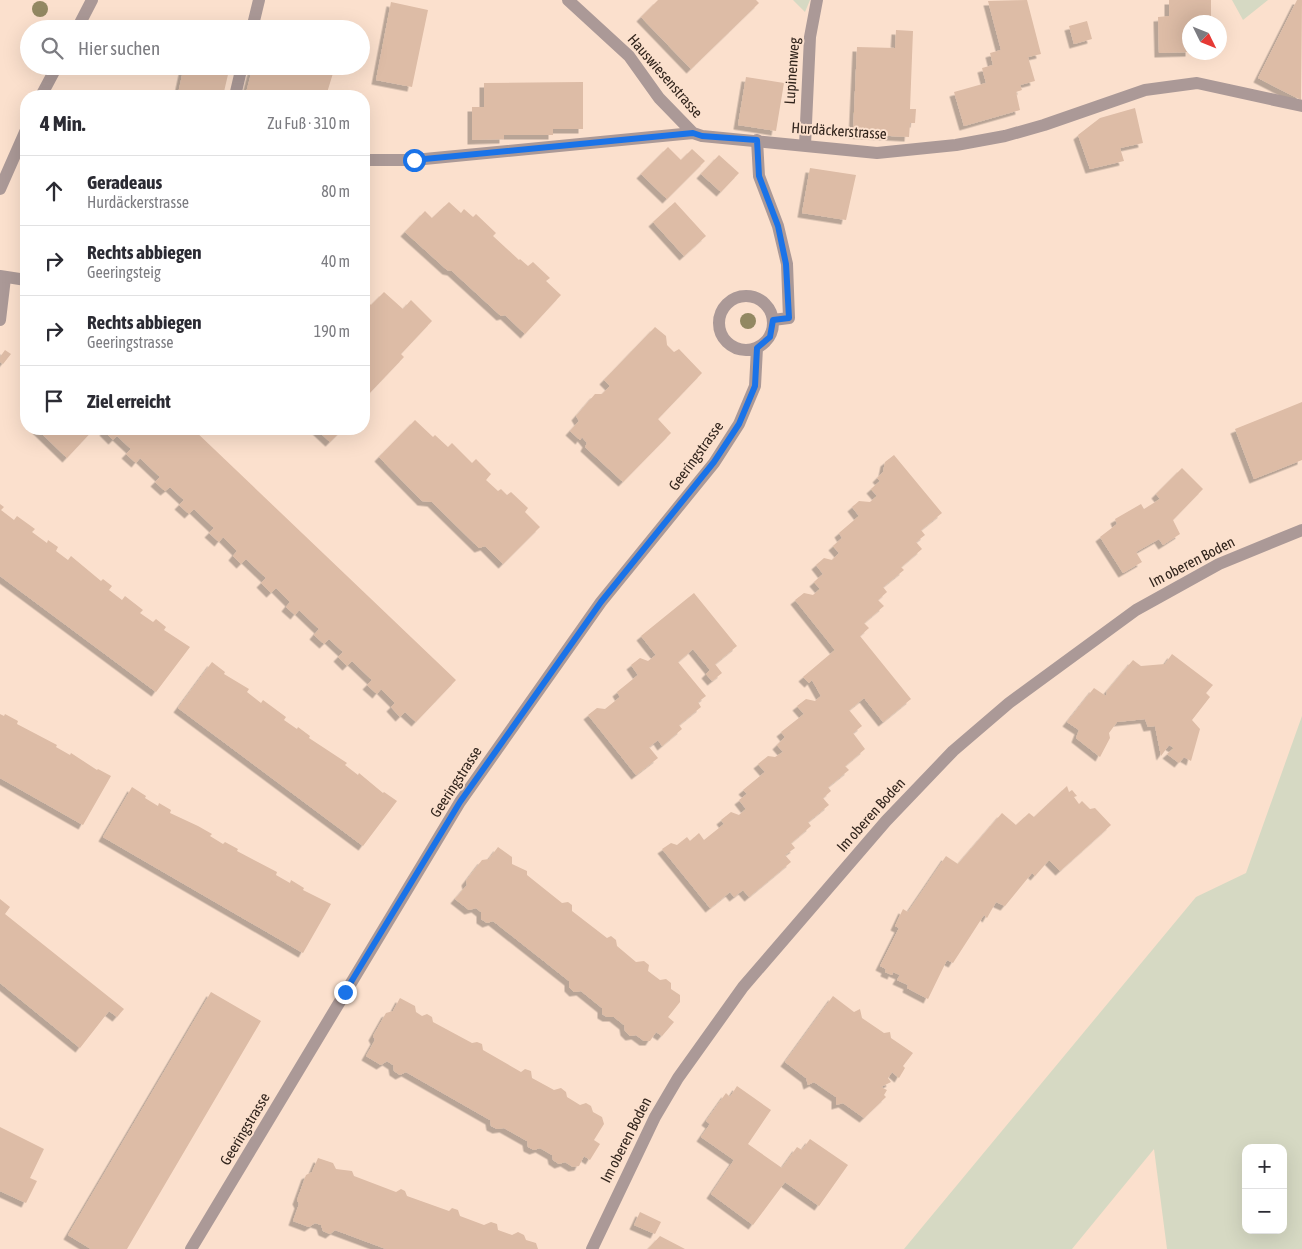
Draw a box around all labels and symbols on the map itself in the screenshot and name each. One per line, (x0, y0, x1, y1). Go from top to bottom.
north arrow (1182, 15, 1227, 60)
street label: Hauswiesenstrasse (625, 30, 706, 121)
street label: Lupinenweg (781, 36, 802, 105)
street label: Hurdäckerstrasse (791, 119, 888, 142)
route start (403, 149, 426, 172)
street label: Geeringstrasse (665, 418, 726, 494)
street label: Im oberen Boden (1146, 533, 1237, 590)
street label: Geeringstrasse (426, 743, 485, 820)
street label: Im oberen Boden (833, 774, 908, 855)
route end (334, 981, 357, 1004)
street label: Geeringstrasse (216, 1089, 273, 1168)
street label: Im oberen Boden (597, 1094, 654, 1185)

